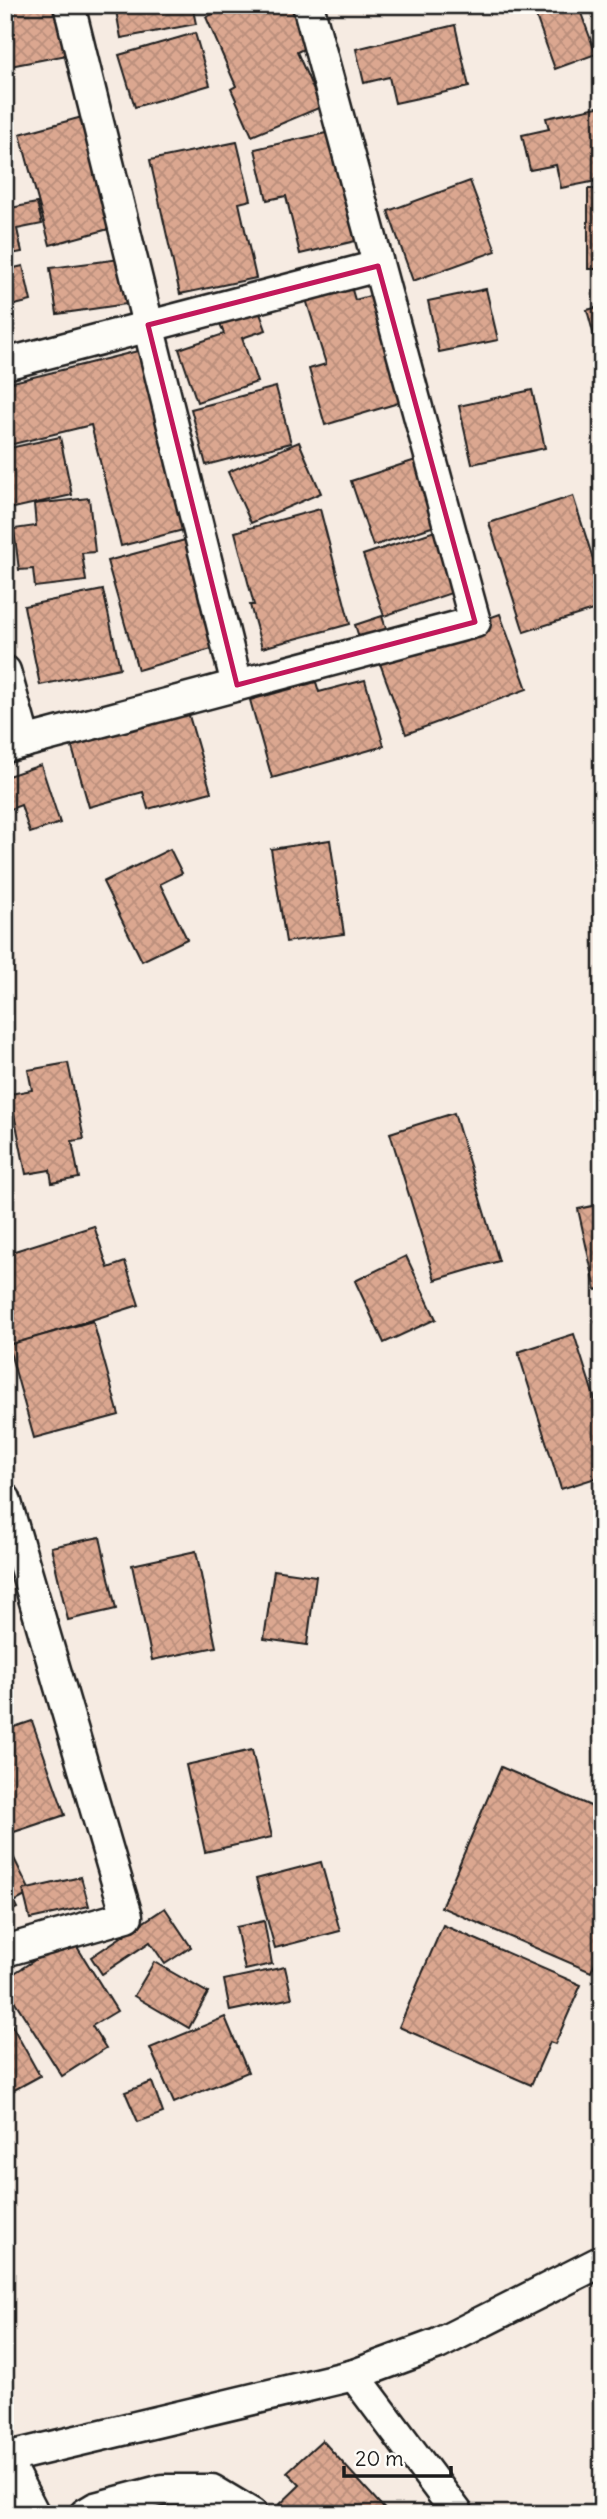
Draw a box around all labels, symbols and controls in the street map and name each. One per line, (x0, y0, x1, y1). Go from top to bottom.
scale bar (344, 2435, 451, 2479)
text: 20 m (355, 2445, 404, 2472)

